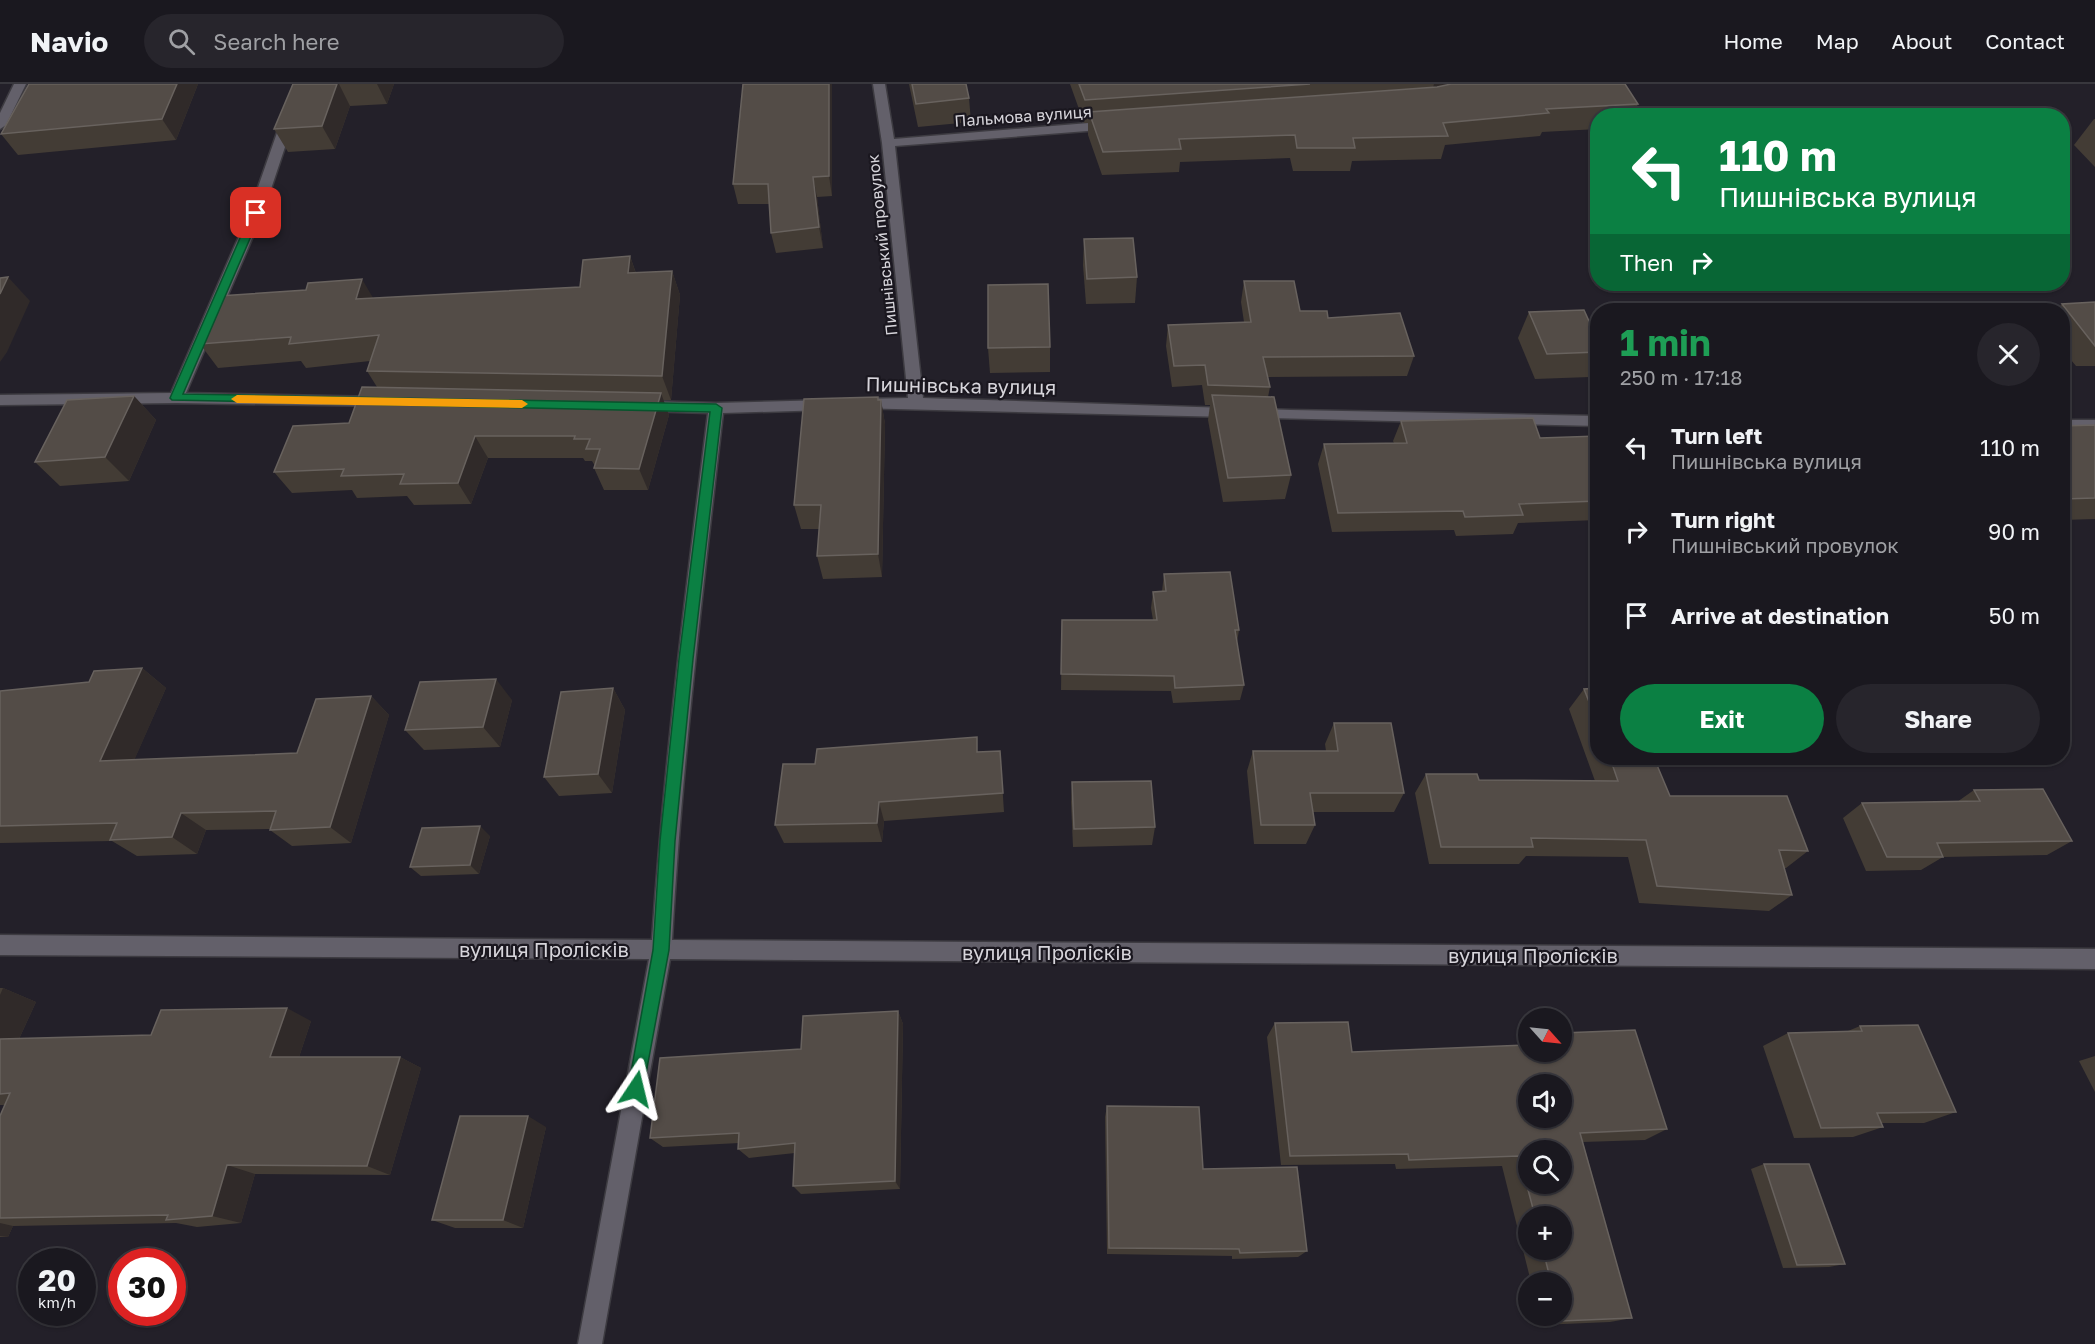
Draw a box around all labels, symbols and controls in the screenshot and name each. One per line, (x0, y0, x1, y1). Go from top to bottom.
search box (144, 14, 564, 68)
text: Navio (30, 25, 108, 58)
icon: search (165, 25, 198, 58)
text: Search here (213, 28, 339, 55)
text: Home (1723, 28, 1783, 54)
text: Map (1816, 28, 1859, 54)
text: About (1892, 28, 1952, 54)
text: Contact (1985, 28, 2065, 54)
street label: Пальмова вулиця (954, 101, 1092, 131)
text: 110 m (1719, 130, 1837, 180)
icon: left (1620, 132, 1698, 210)
street label: Пишнівський провулок (863, 153, 901, 337)
text: Пишнівська вулиця (1719, 181, 1977, 213)
pin (230, 187, 281, 238)
icon: arrive (239, 196, 272, 229)
icon: right (1685, 246, 1718, 279)
text: Then (1620, 249, 1673, 276)
text: 1 min (1620, 321, 1711, 364)
button: close (1977, 323, 2040, 386)
text: 250 m · 17:18 (1620, 365, 1743, 389)
street label: Пишнівська вулиця (865, 371, 1057, 399)
text: Turn left (1671, 422, 1762, 449)
icon: left (1620, 431, 1653, 464)
text: 110 m (1980, 434, 2040, 461)
text: Пишнівська вулиця (1671, 449, 1862, 473)
text: Turn right (1671, 506, 1775, 533)
icon: right (1620, 515, 1653, 548)
text: 90 m (1988, 518, 2040, 545)
text: Пишнівський провулок (1671, 533, 1899, 557)
icon: arrive (1620, 599, 1653, 632)
text: Arrive at destination (1671, 602, 1889, 629)
text: 50 m (1989, 602, 2040, 629)
button: Exit (1620, 684, 1824, 753)
button: Share (1836, 684, 2040, 753)
street label: вулиця Пролісків (459, 937, 629, 961)
street label: вулиця Пролісків (962, 940, 1132, 964)
street label: вулиця Пролісків (1448, 943, 1618, 967)
north arrow (1518, 1008, 1572, 1062)
map controls (1518, 1008, 1572, 1326)
position arrow (604, 1057, 668, 1121)
button: sound (1518, 1074, 1572, 1128)
button: search (1518, 1140, 1572, 1194)
button: + (1518, 1206, 1572, 1260)
speed limit sign: 30 (108, 1248, 186, 1326)
text: 20 (38, 1262, 76, 1298)
button: − (1518, 1272, 1572, 1326)
text: km/h (38, 1293, 76, 1311)

